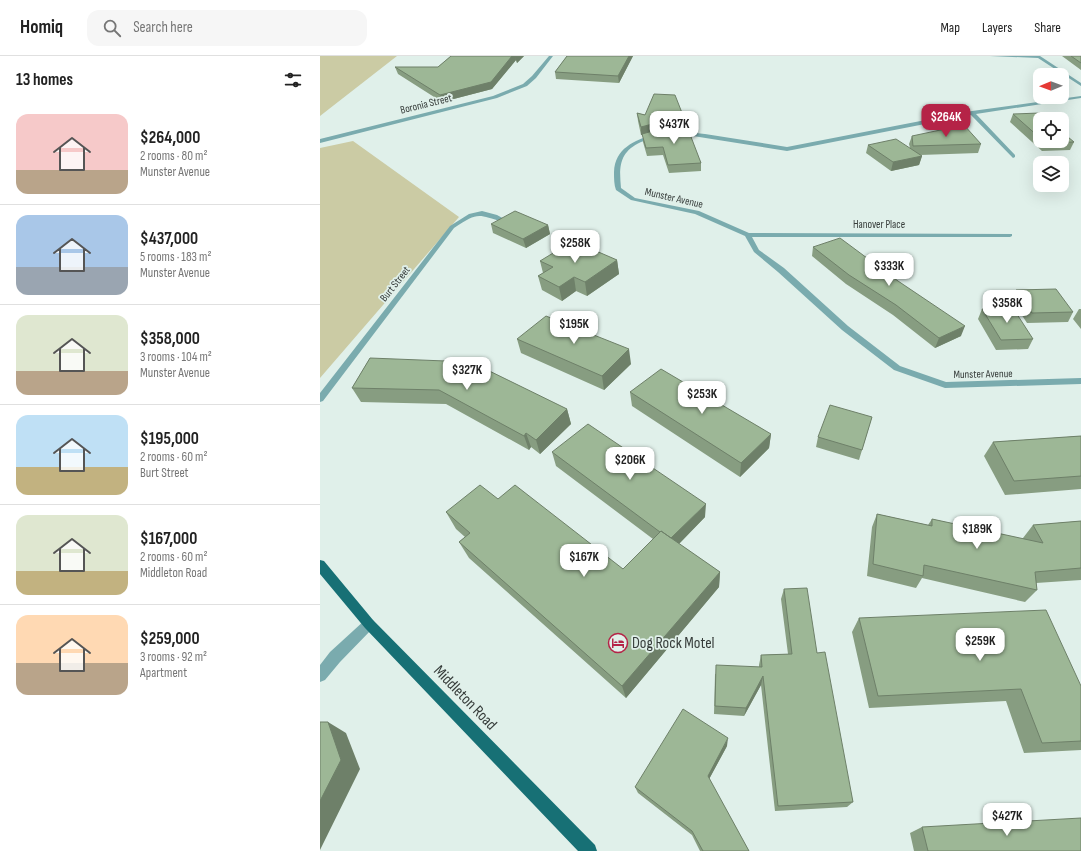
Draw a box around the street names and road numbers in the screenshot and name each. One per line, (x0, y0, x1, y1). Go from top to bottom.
street label: Boronia Street (399, 91, 454, 117)
street label: Munster Avenue (644, 185, 704, 211)
street label: Hanover Place (853, 218, 905, 231)
street label: Burt Street (377, 263, 413, 304)
street label: Munster Avenue (953, 367, 1013, 381)
street label: Middleton Road (429, 662, 501, 734)

